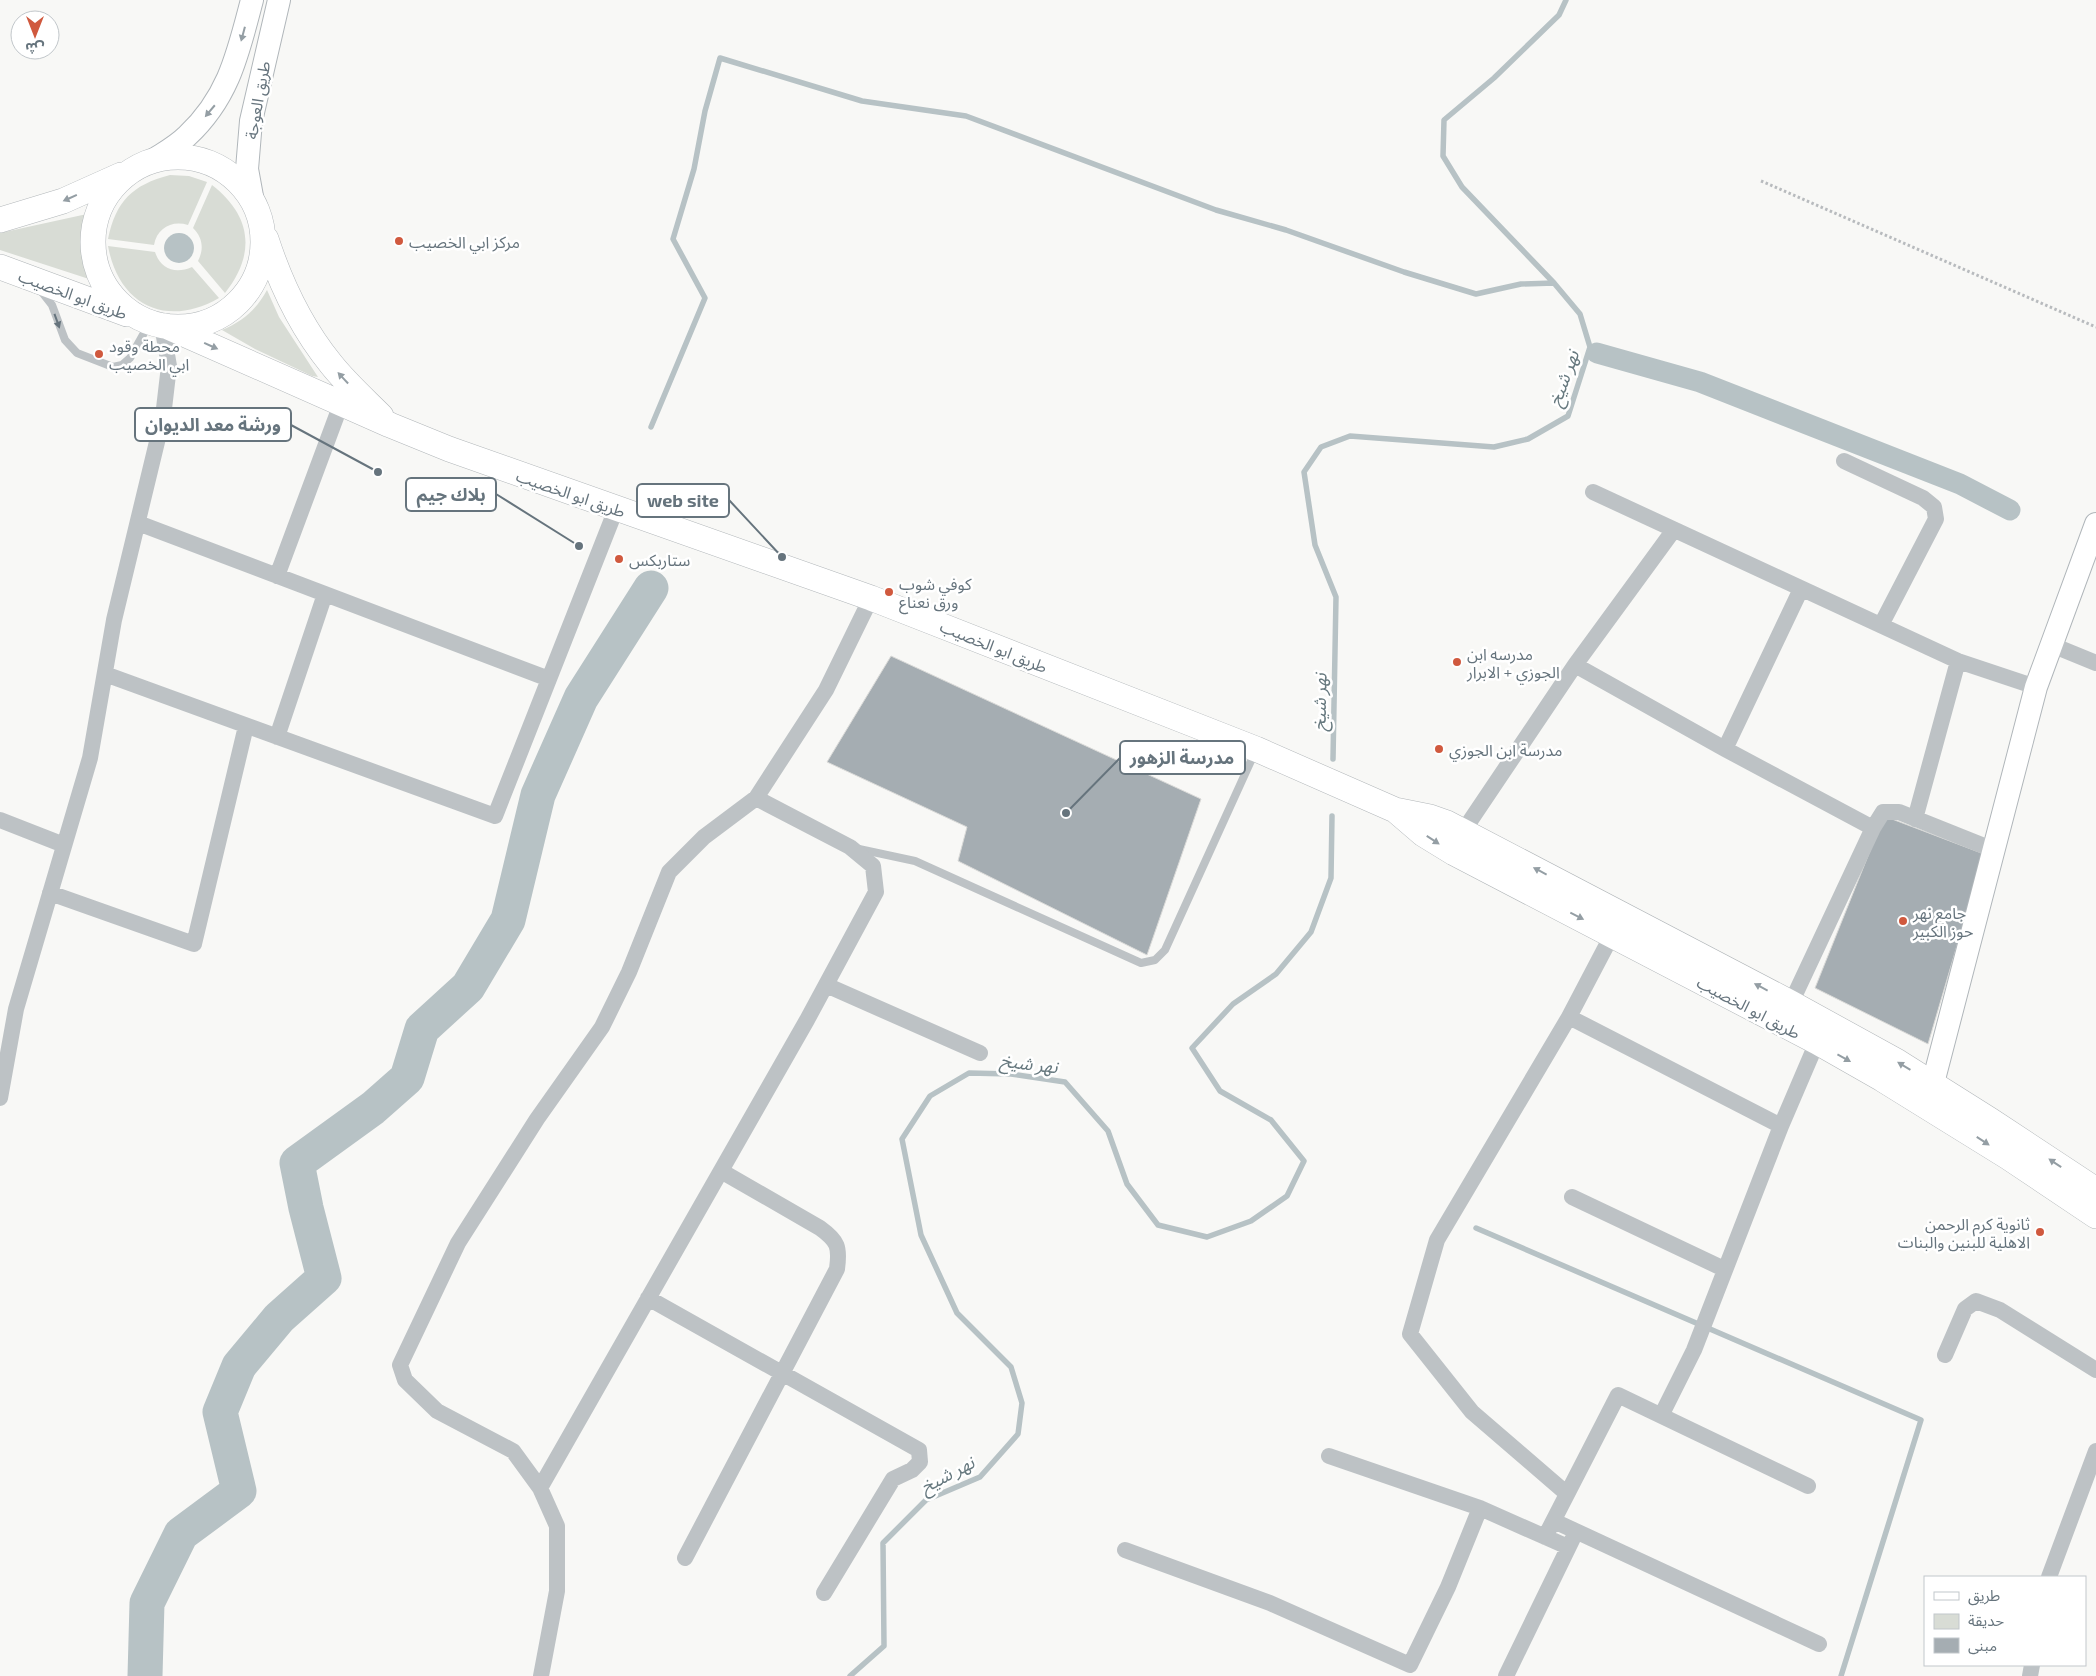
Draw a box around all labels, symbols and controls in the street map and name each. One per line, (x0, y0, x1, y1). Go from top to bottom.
north arrow (10, 10, 60, 60)
one-way arrow (239, 27, 247, 42)
text: ش (25, 40, 45, 57)
street label: طريق العوجة (241, 59, 275, 141)
one-way arrow (204, 104, 216, 116)
one-way arrow (63, 194, 77, 202)
place label: مركز ابي الخصيب (409, 232, 520, 254)
marker: مركز ابي الخصيب (393, 235, 405, 247)
street label: طريق ابو الخصيب (15, 266, 130, 324)
one-way arrow (53, 314, 61, 329)
place label: محطة وقود ابي الخصيب (109, 336, 189, 376)
one-way arrow (204, 342, 218, 350)
water label: نهر شيخ (1542, 345, 1588, 411)
marker: محطة وقود ابي الخصيب (93, 348, 105, 360)
one-way arrow (338, 372, 349, 385)
callout: ورشة معد الديوان (135, 408, 291, 441)
text: ورشة معد الديوان (145, 413, 281, 436)
street label: طريق ابو الخصيب (513, 465, 628, 522)
callout: بلاك جيم (406, 478, 496, 511)
text: بلاك جيم (416, 483, 486, 508)
callout: web site (637, 484, 729, 517)
text: web site (647, 489, 719, 511)
place label: ستاربكس (629, 550, 690, 570)
marker: ستاربكس (613, 553, 625, 565)
place label: كوفي شوب ورق نعناع (899, 574, 972, 615)
marker: كوفي شوب ورق نعناع (883, 586, 895, 598)
street label: طريق ابو الخصيب (937, 616, 1051, 678)
place label: مدرسه ابن الجوزي + الابرار (1466, 644, 1560, 684)
marker: مدرسه ابن الجوزي + الابرار (1451, 656, 1463, 668)
water label: نهر شيخ (1307, 671, 1335, 732)
place label: مدرسة ابن الجوزي (1449, 740, 1562, 762)
callout: مدرسة الزهور (1120, 741, 1245, 774)
marker: مدرسة ابن الجوزي (1433, 743, 1445, 755)
text: مدرسة الزهور (1129, 746, 1234, 769)
one-way arrow (1426, 836, 1440, 845)
one-way arrow (1534, 866, 1547, 875)
place label: جامع نهر حوز الكبير (1912, 903, 1973, 941)
one-way arrow (1569, 912, 1584, 920)
marker: جامع نهر حوز الكبير (1897, 915, 1909, 927)
street label: طريق ابو الخصيب (1693, 972, 1804, 1044)
one-way arrow (1754, 983, 1769, 991)
water label: نهر شيخ (998, 1048, 1061, 1082)
one-way arrow (1837, 1053, 1851, 1062)
one-way arrow (1897, 1061, 1910, 1070)
one-way arrow (1977, 1136, 1990, 1146)
one-way arrow (2048, 1158, 2062, 1168)
place label: ثانوية كرم الرحمن الاهلية للبنين والبنات (1898, 1214, 2030, 1252)
marker: ثانوية كرم الرحمن الاهلية للبنين والبنات (2034, 1226, 2046, 1238)
water label: نهر شيخ (916, 1450, 981, 1501)
legend (1924, 1576, 2086, 1666)
text: طريق (1968, 1586, 2000, 1606)
text: حديقة (1968, 1611, 2004, 1629)
text: مبنى (1968, 1636, 1997, 1655)

